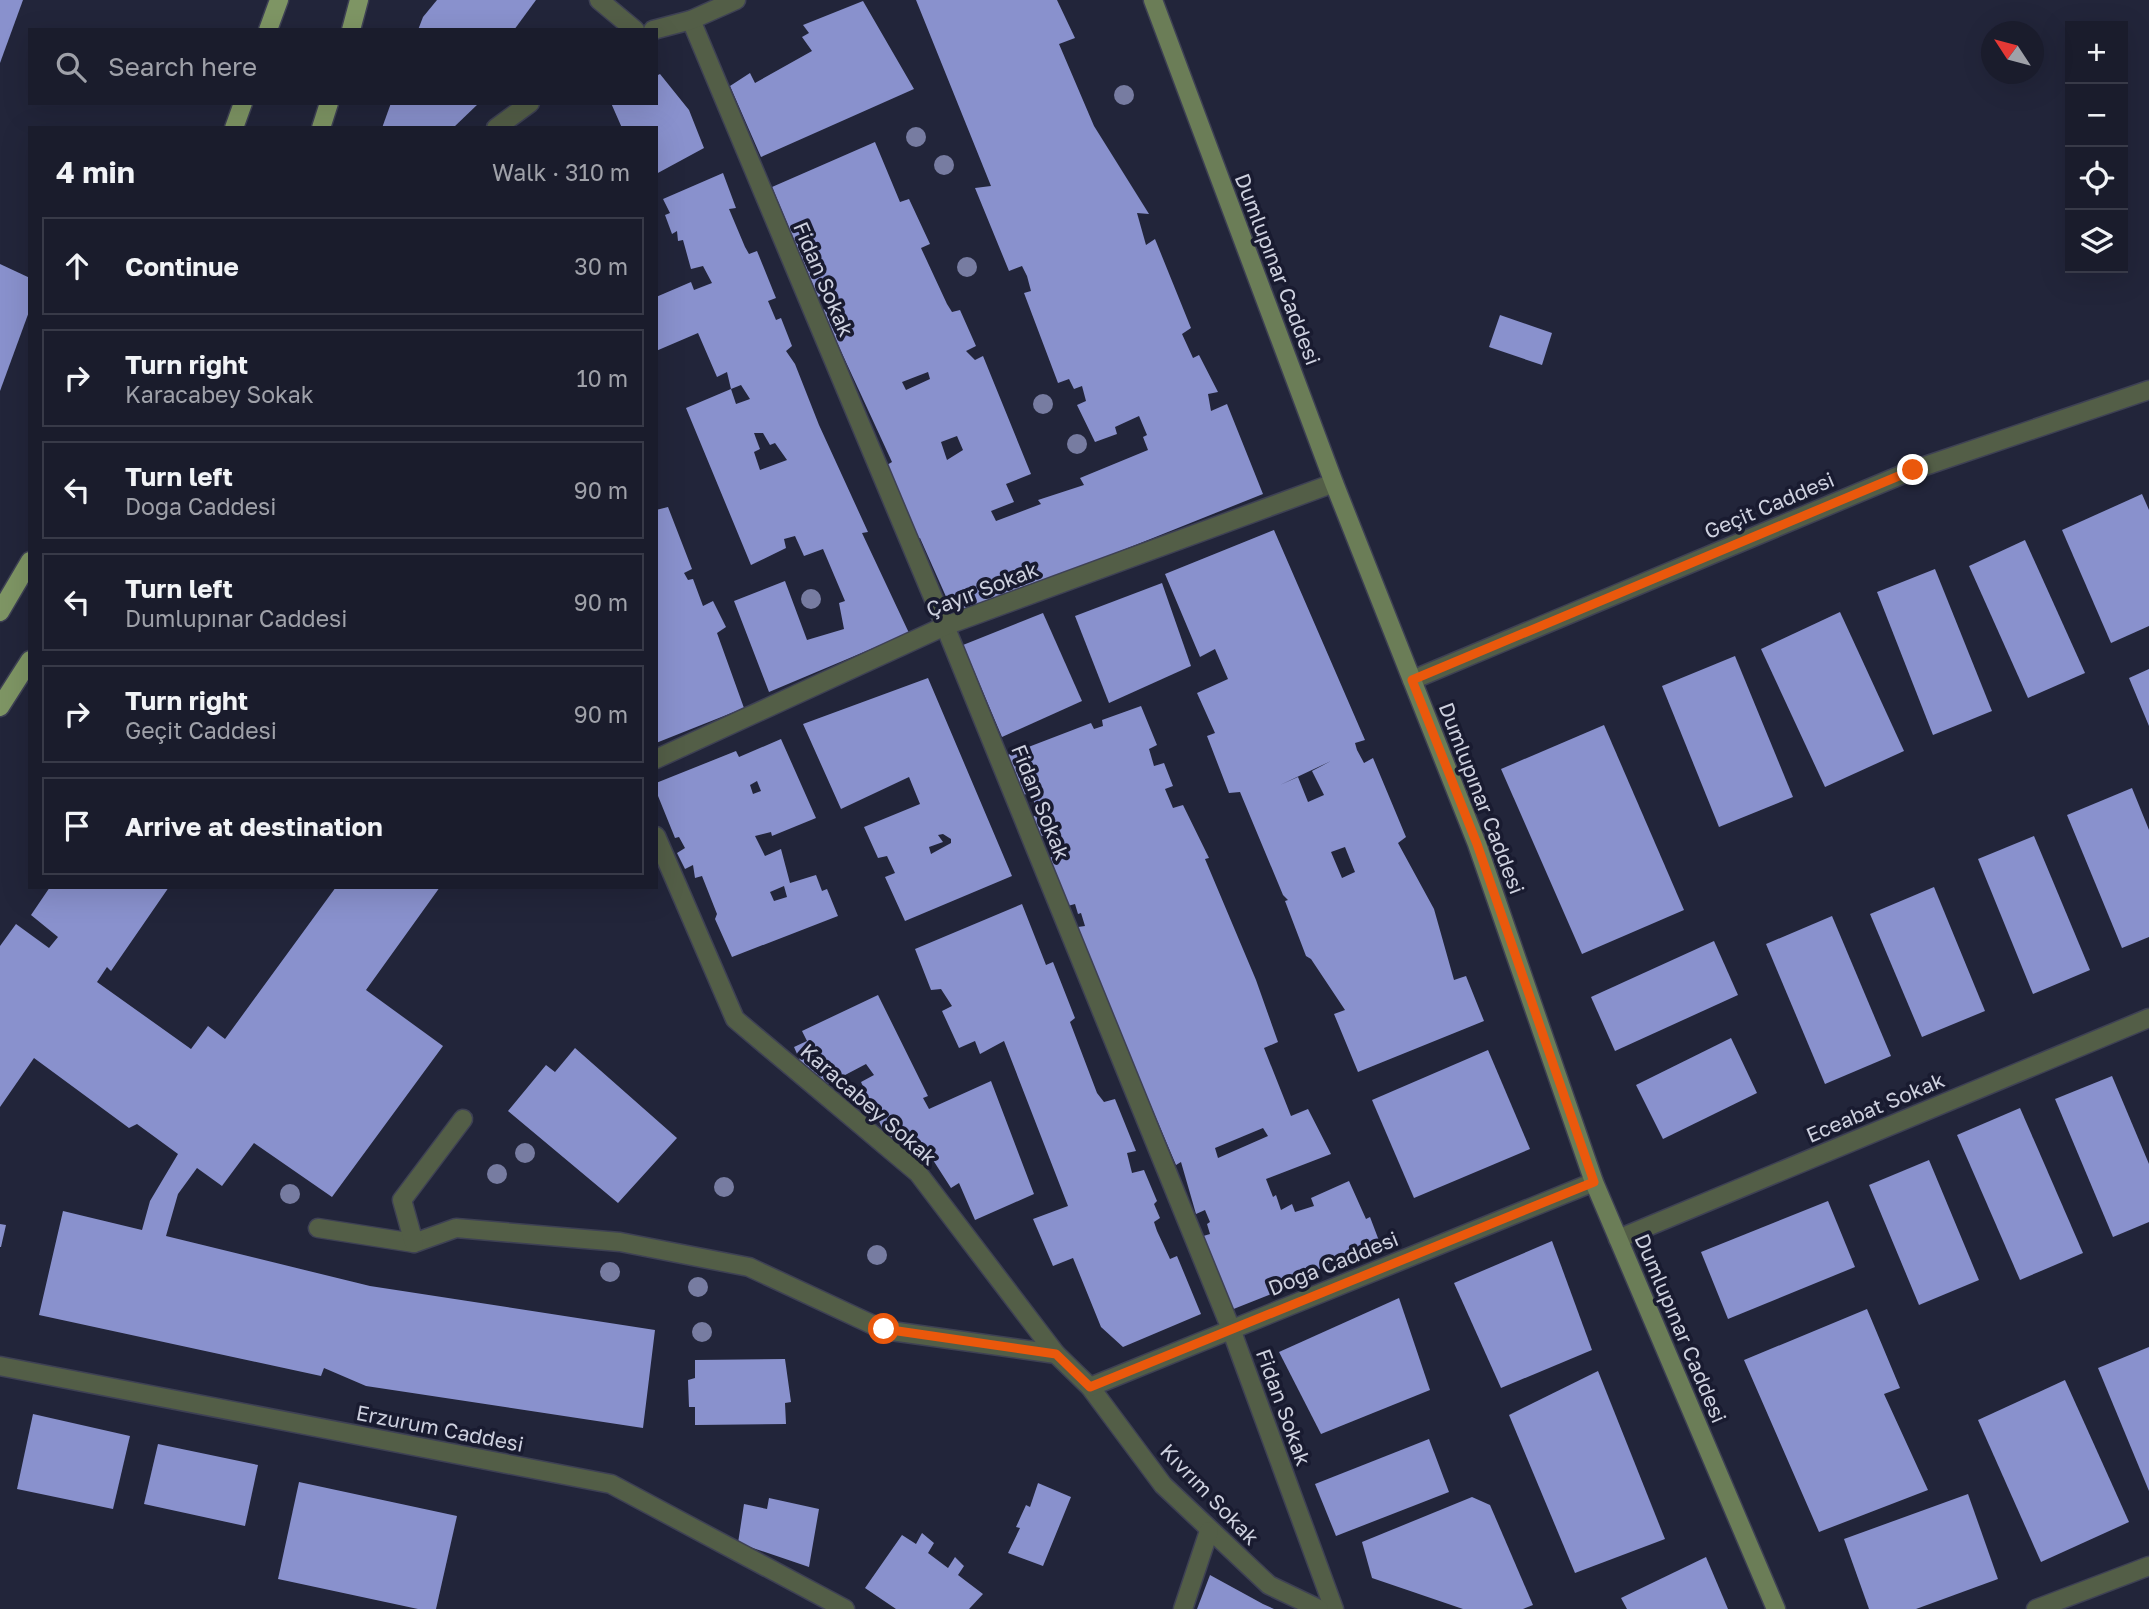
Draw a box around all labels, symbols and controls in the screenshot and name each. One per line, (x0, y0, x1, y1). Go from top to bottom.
north arrow (1981, 21, 2044, 84)
map controls (2065, 21, 2128, 273)
button: + (2065, 21, 2128, 84)
search box (28, 28, 658, 105)
icon: search (52, 48, 90, 86)
text: Search here (108, 51, 257, 82)
button: − (2065, 84, 2128, 147)
button: locate (2065, 147, 2128, 210)
text: 4 min (56, 154, 135, 190)
text: Walk · 310 m (492, 158, 630, 186)
street label: Dumlupınar Caddesi (1229, 170, 1327, 368)
button: layers (2065, 210, 2128, 273)
street label: Fidan Sokak (788, 218, 860, 341)
icon: ahead (58, 247, 96, 285)
text: Continue (125, 251, 239, 282)
text: 30 m (574, 252, 628, 280)
text: Turn right (125, 349, 248, 380)
icon: right (58, 359, 96, 397)
text: 10 m (576, 364, 628, 392)
text: Karacabey Sokak (125, 380, 314, 408)
route end (1897, 454, 1928, 485)
text: Turn left (125, 461, 233, 492)
street label: Geçit Caddesi (1700, 466, 1838, 544)
icon: left (58, 471, 96, 509)
text: 90 m (574, 476, 628, 504)
text: Doğa Caddesi (125, 492, 276, 520)
street label: Çayır Sokak (922, 556, 1042, 622)
text: Turn left (125, 573, 233, 604)
icon: left (58, 583, 96, 621)
text: 90 m (574, 588, 628, 616)
text: Dumlupınar Caddesi (125, 604, 347, 632)
text: Turn right (125, 685, 248, 716)
icon: right (58, 695, 96, 733)
street label: Dumlupınar Caddesi (1433, 699, 1531, 897)
text: 90 m (574, 700, 628, 728)
text: Geçit Caddesi (125, 716, 277, 744)
street label: Fidan Sokak (1006, 740, 1076, 864)
icon: arrive (58, 807, 96, 845)
text: Arrive at destination (125, 811, 383, 842)
street label: Karacabey Sokak (795, 1038, 943, 1170)
street label: Eceabat Sokak (1802, 1066, 1948, 1148)
street label: Doğa Caddesi (1264, 1225, 1402, 1301)
street label: Dumlupınar Caddesi (1629, 1229, 1733, 1427)
route start (868, 1313, 899, 1344)
street label: Fidan Sokak (1251, 1345, 1317, 1469)
street label: Erzurum Caddesi (354, 1399, 526, 1457)
street label: Kıvrım Sokak (1155, 1438, 1265, 1550)

